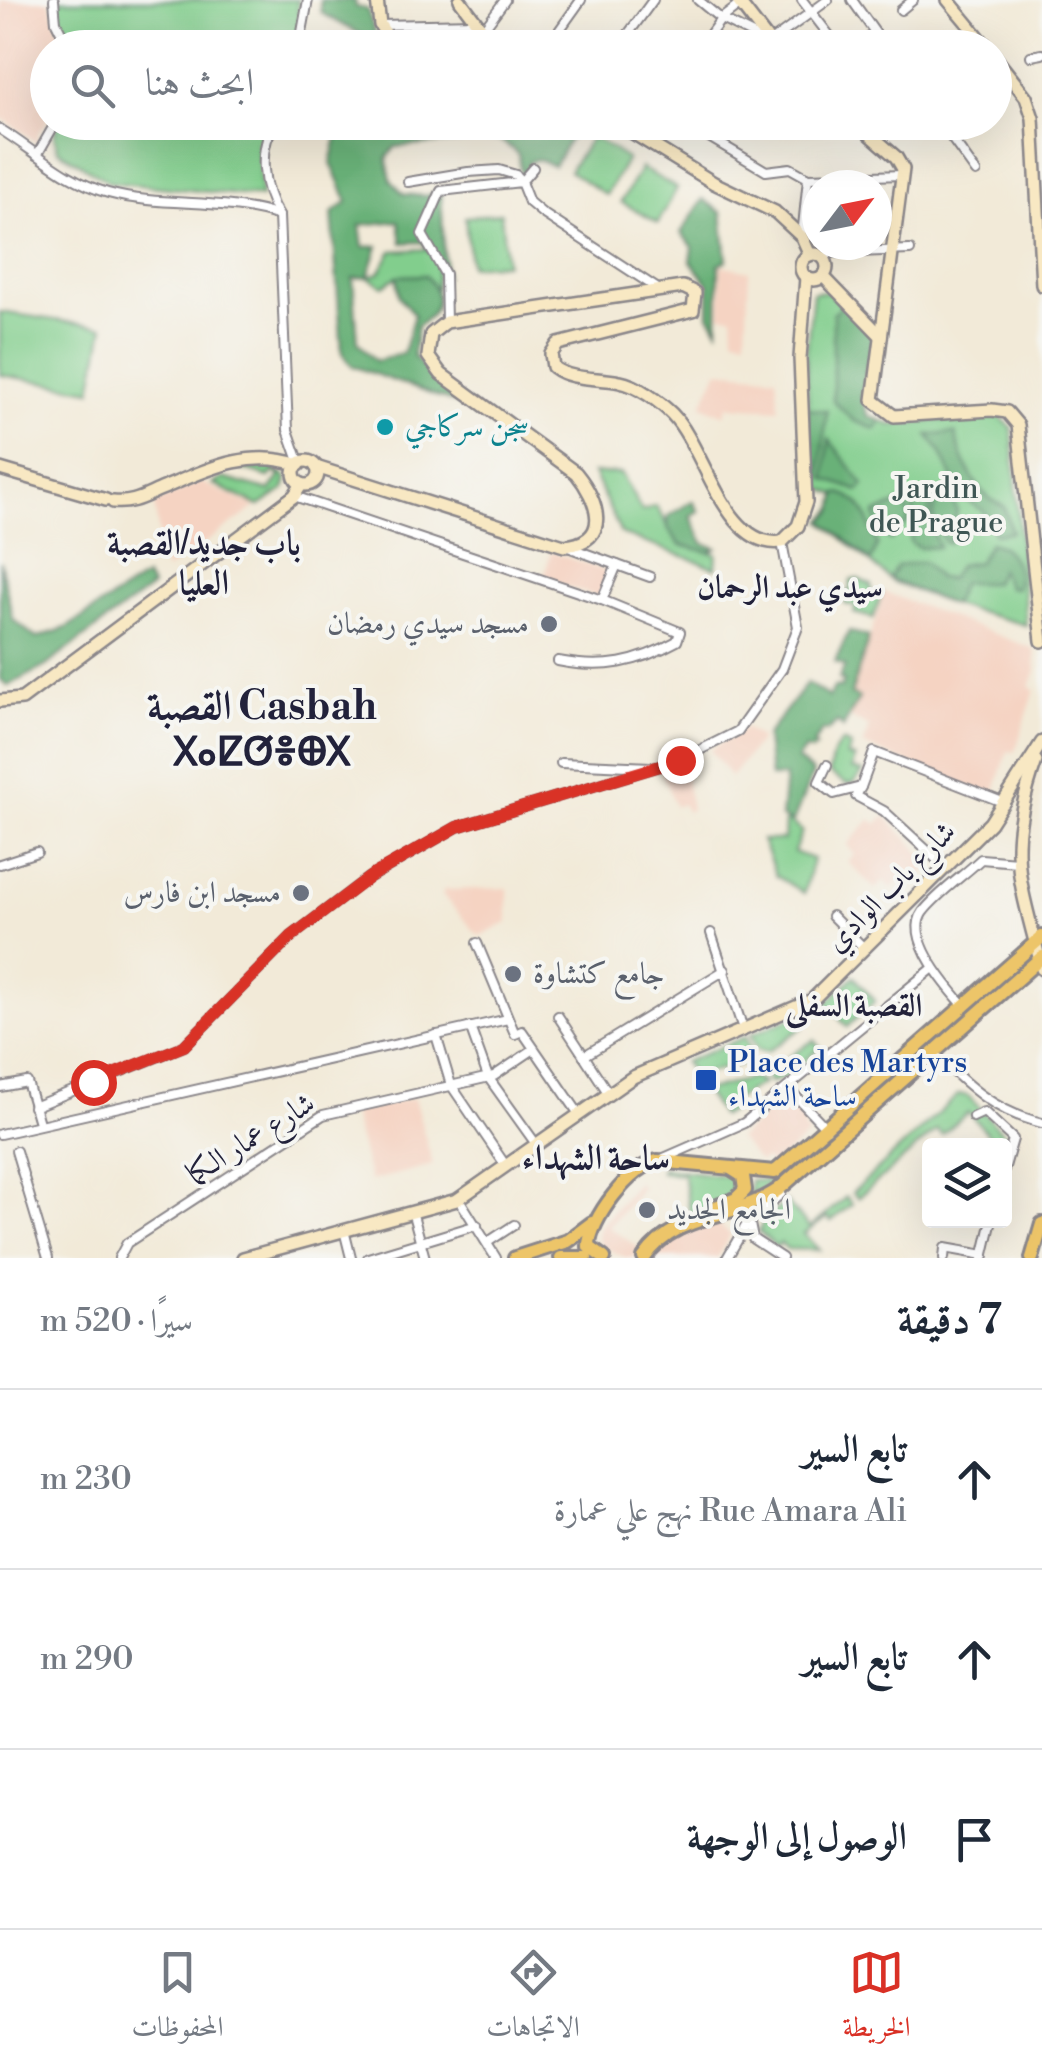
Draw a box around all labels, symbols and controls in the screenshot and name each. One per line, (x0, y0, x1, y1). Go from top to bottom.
search box (30, 30, 1012, 140)
icon: search (65, 58, 120, 113)
text: ابحث هنا (145, 60, 254, 107)
north arrow (802, 170, 892, 260)
place label: سجن سركاجي (405, 408, 529, 450)
marker: سجن سركاجي (374, 416, 396, 438)
park label: Jardin de Prague (869, 470, 1003, 542)
district label: باب جديد/القصبة العليا (107, 522, 301, 605)
district label: سيدي عبد الرحمان (697, 568, 883, 613)
place label: مسجد سيدي رمضان (327, 605, 529, 647)
marker: مسجد سيدي رمضان (538, 613, 560, 635)
district label: القصبة Casbah ⵝⴰⵇⵚⴻⴲⵝ (147, 682, 377, 778)
route end (658, 738, 704, 784)
street label: شارع باب الوادي (818, 814, 968, 964)
place label: مسجد ابن فارس (123, 874, 281, 912)
marker: مسجد ابن فارس (290, 882, 312, 904)
place label: جامع كتشاوة (533, 955, 665, 1000)
marker: جامع كتشاوة (502, 963, 524, 985)
district label: القصبة السفلى (785, 986, 922, 1030)
place label: Place des Martyrs ساحة الشهداء (728, 1044, 967, 1116)
route start (71, 1060, 117, 1106)
marker: Place des Martyrs ساحة الشهداء (693, 1067, 719, 1093)
street label: شارع عمار الكما (180, 1085, 325, 1198)
district label: ساحة الشهداء (522, 1137, 670, 1181)
map controls (922, 1138, 1012, 1228)
button: layers (922, 1138, 1012, 1228)
place label: الجامع الجديد (667, 1191, 791, 1236)
marker: الجامع الجديد (636, 1199, 658, 1221)
text: 7 دقيقة (897, 1294, 1002, 1347)
text: سيرًا · 520 m (40, 1301, 193, 1341)
text: تابع السير (802, 1426, 907, 1473)
icon: ahead (947, 1452, 1002, 1507)
text: 230 m (40, 1459, 132, 1499)
text: Rue Amara Ali نهج علي عمارة (554, 1491, 907, 1531)
icon: ahead (947, 1632, 1002, 1687)
text: تابع السير (802, 1634, 907, 1681)
text: 290 m (40, 1639, 134, 1679)
icon: arrive (947, 1812, 1002, 1867)
text: الوصول إلى الوجهة (687, 1814, 907, 1861)
tab: المحفوظات (131, 1945, 224, 2054)
tab: الاتجاهات (486, 1945, 580, 2054)
tab: الخريطة (843, 1945, 911, 2054)

